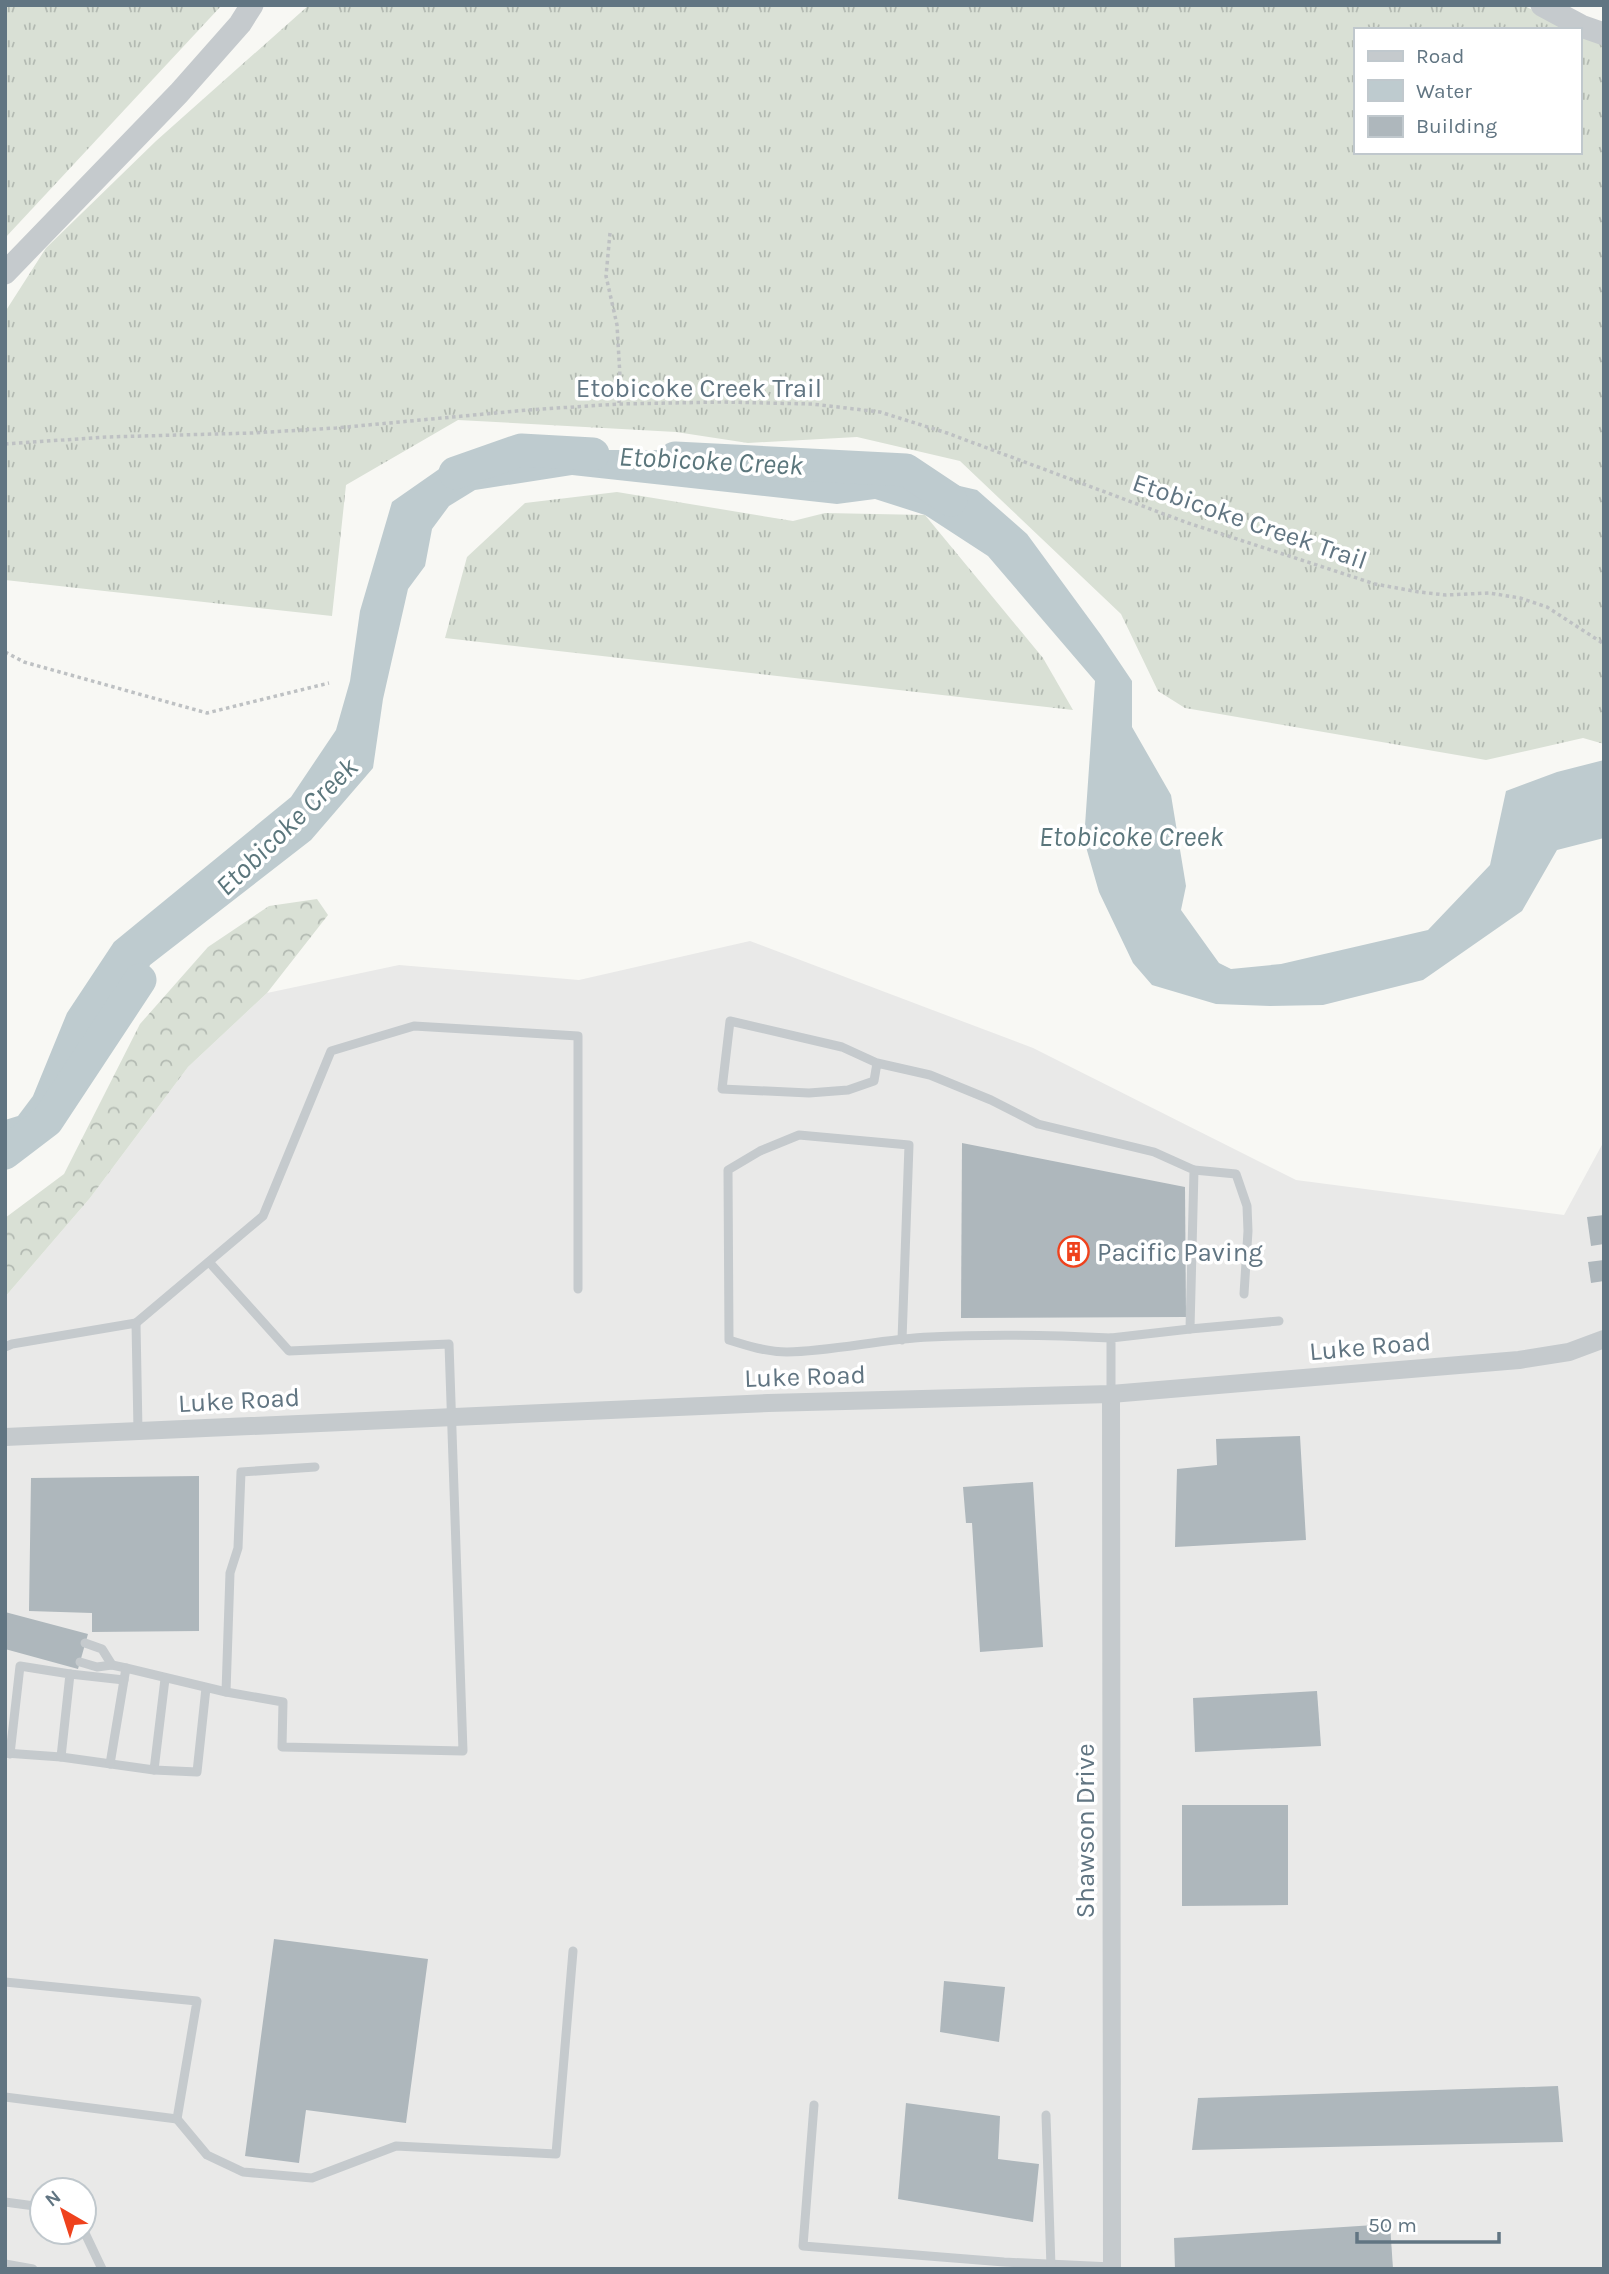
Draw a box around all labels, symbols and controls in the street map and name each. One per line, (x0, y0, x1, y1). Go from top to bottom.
legend (1354, 28, 1581, 154)
text: Road (1416, 44, 1464, 68)
text: Water (1416, 79, 1472, 103)
text: Building (1416, 114, 1497, 138)
street label: Etobicoke Creek Trail (576, 373, 822, 404)
water label: Etobicoke Creek (618, 439, 805, 482)
street label: Etobicoke Creek Trail (1128, 467, 1371, 576)
water label: Etobicoke Creek (208, 750, 365, 902)
water label: Etobicoke Creek (1039, 820, 1224, 853)
building icon: Pacific Paving (1057, 1235, 1091, 1269)
place label: Pacific Paving (1097, 1237, 1263, 1268)
street label: Luke Road (1308, 1326, 1432, 1367)
street label: Luke Road (744, 1359, 866, 1394)
street label: Luke Road (177, 1382, 301, 1419)
street label: Shawson Drive (1070, 1743, 1101, 1919)
north arrow (28, 2176, 98, 2246)
text: N (41, 2186, 65, 2211)
scale bar (1357, 2200, 1499, 2244)
text: 50 m (1368, 2213, 1417, 2237)

